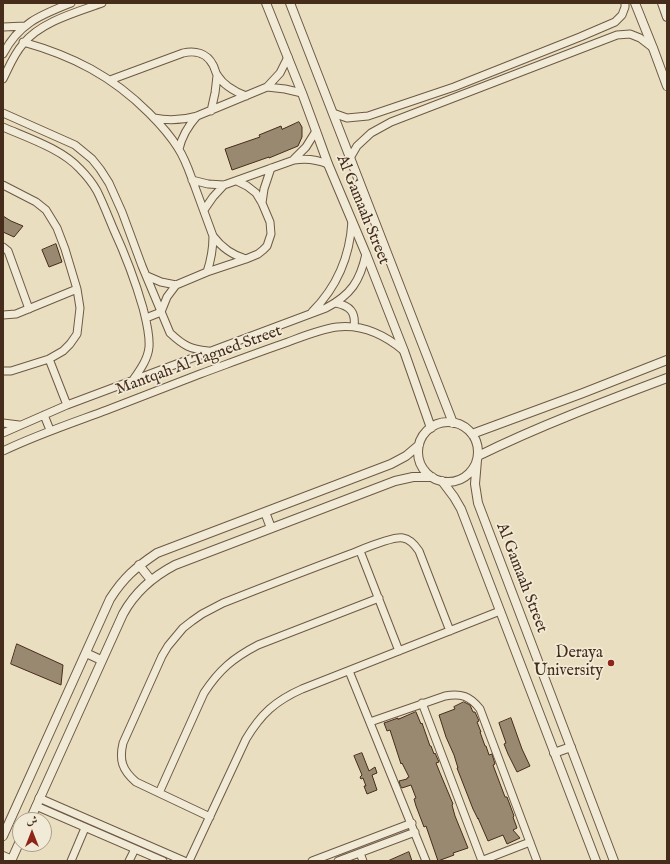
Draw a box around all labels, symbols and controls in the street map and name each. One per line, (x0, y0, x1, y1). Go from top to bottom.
street label: Al Gamaah Street (331, 153, 393, 267)
street label: Mantqah Al Tagned Street (113, 322, 285, 400)
street label: Al Gamaah Street (491, 520, 551, 636)
place label: Deraya University (534, 644, 603, 682)
marker: Deraya University (606, 658, 616, 668)
north arrow (12, 812, 52, 852)
text: ش (27, 814, 37, 828)

